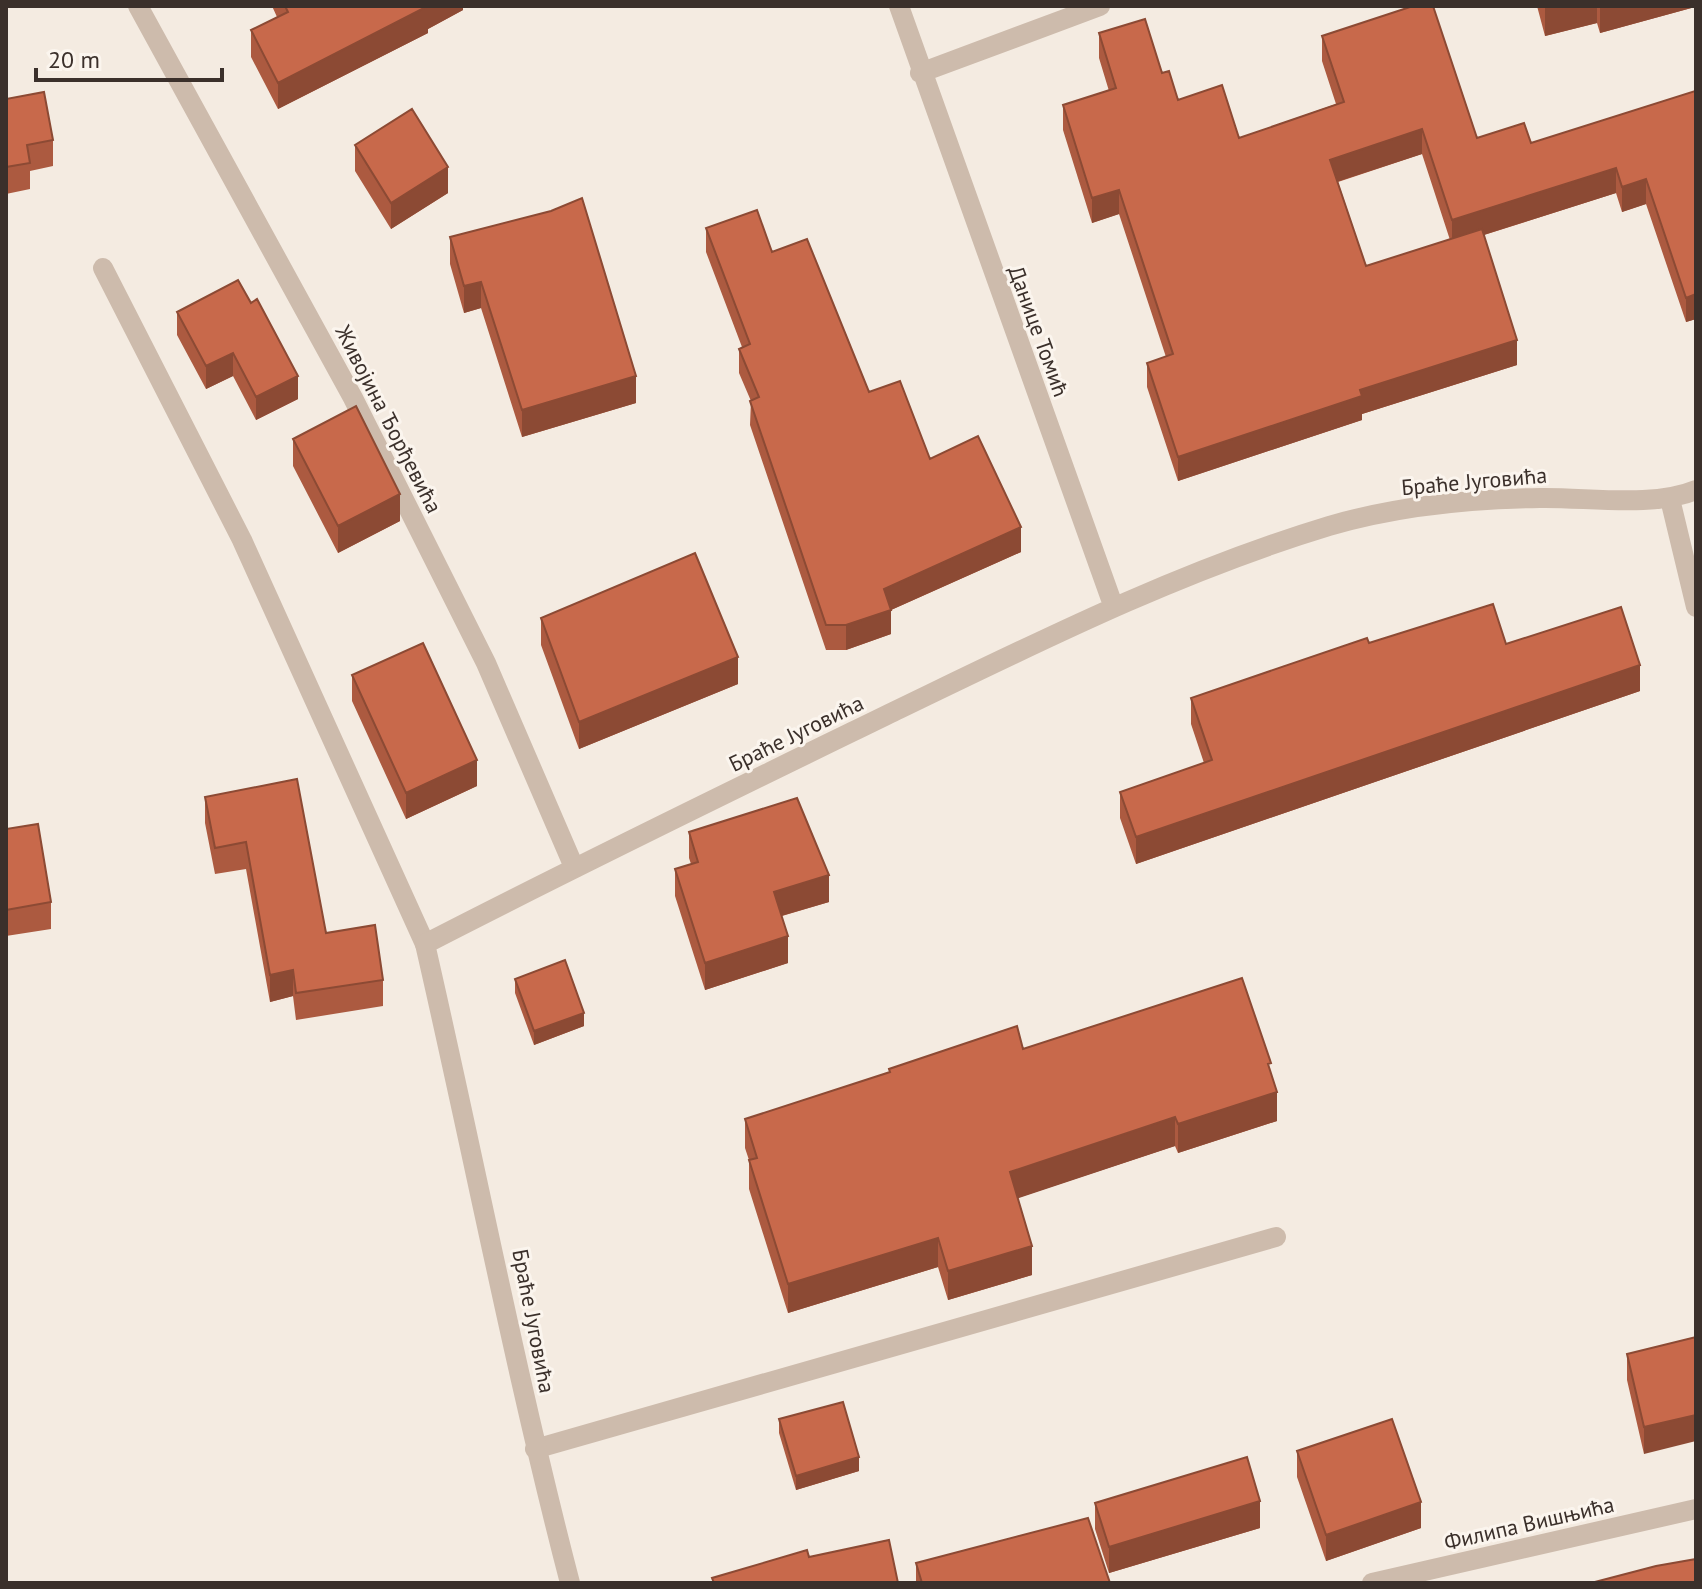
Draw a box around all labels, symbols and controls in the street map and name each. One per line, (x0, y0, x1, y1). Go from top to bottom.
scale bar (36, 32, 222, 82)
text: 20 m (48, 44, 100, 75)
street label: Данице Томић (1002, 262, 1076, 400)
street label: Живојина Ђорђевића (329, 319, 449, 518)
street label: Браће Југовића (1400, 461, 1548, 501)
street label: Браће Југовића (724, 688, 868, 778)
street label: Браће Југовића (506, 1247, 562, 1395)
street label: Филипа Вишњића (1441, 1490, 1617, 1556)

